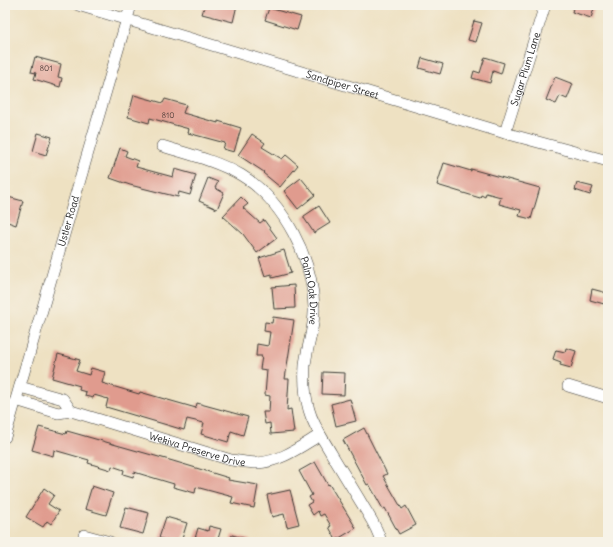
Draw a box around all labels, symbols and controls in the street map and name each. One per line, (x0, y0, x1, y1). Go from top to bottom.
street label: Sugar Plum Lane (508, 31, 543, 108)
house number: 801 (39, 63, 53, 73)
street label: Sandpiper Street (304, 68, 381, 102)
house number: 810 (161, 110, 175, 120)
street label: Ustler Road (55, 194, 82, 248)
street label: Palm Oak Drive (297, 255, 320, 326)
street label: Wekiva Preserve Drive (147, 429, 246, 469)

